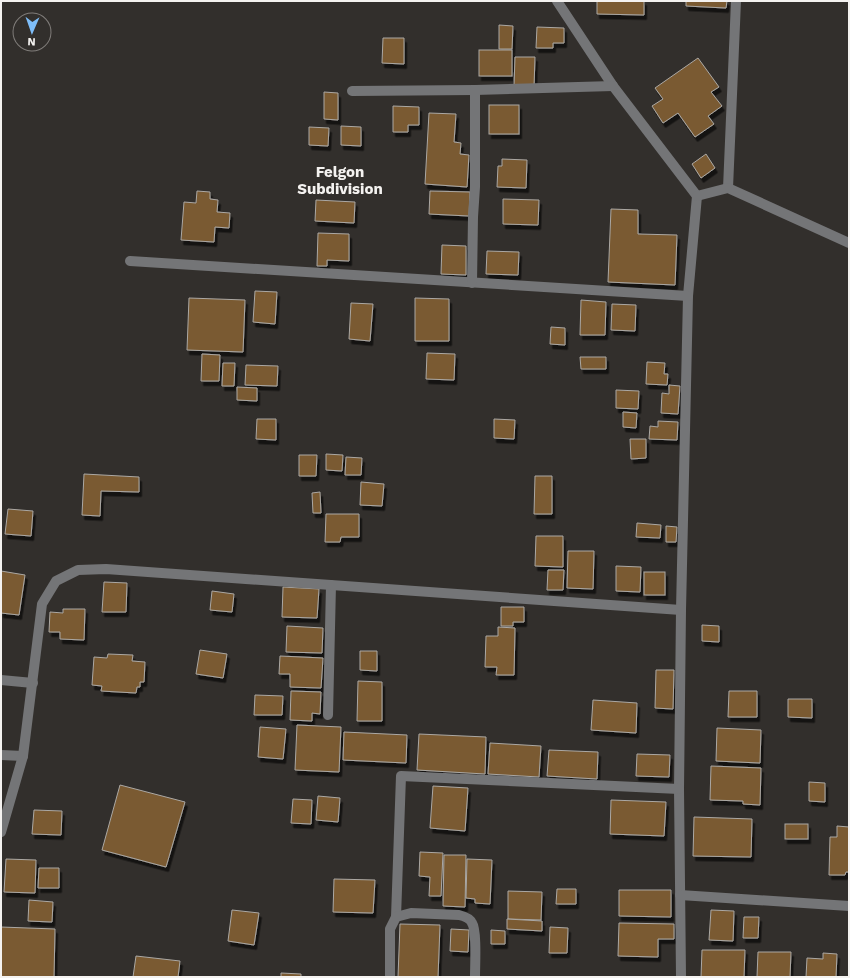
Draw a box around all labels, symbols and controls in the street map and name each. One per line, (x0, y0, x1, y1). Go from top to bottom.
north arrow (12, 12, 52, 52)
text: N (27, 35, 36, 48)
district label: Felgon Subdivision (297, 163, 383, 198)

